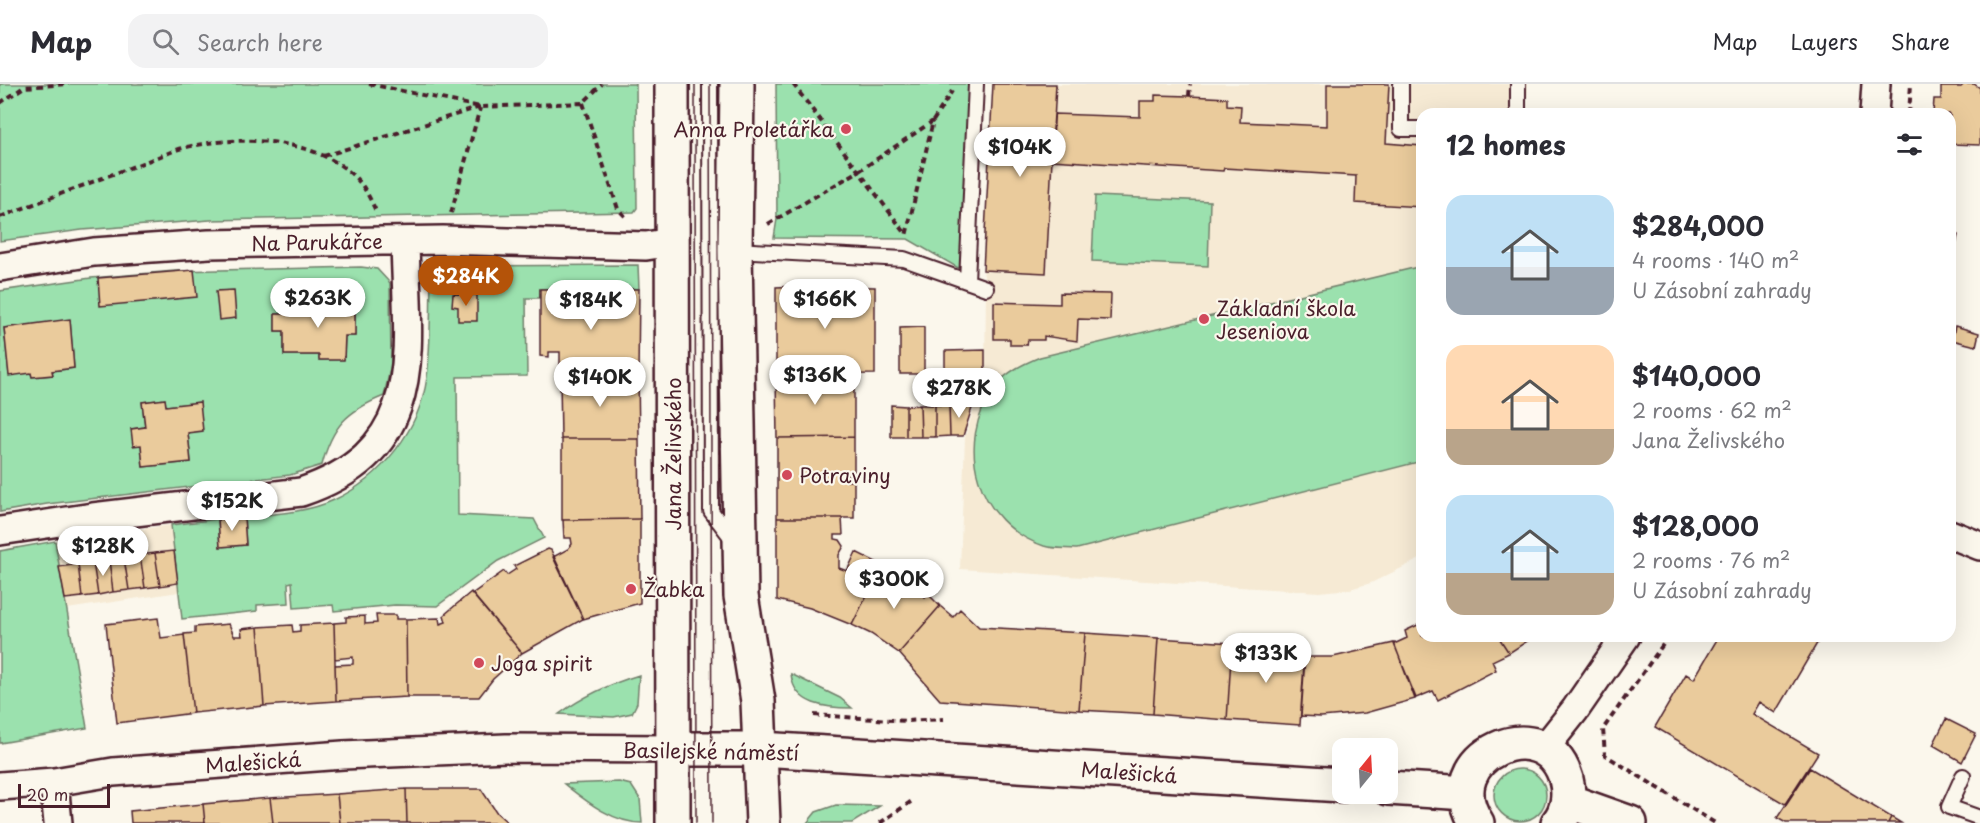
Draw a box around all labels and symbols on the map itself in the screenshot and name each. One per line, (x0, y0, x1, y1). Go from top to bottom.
place label: Anna Proletářka (673, 114, 834, 144)
marker: Anna Proletářka (839, 122, 853, 136)
pin: $104K (978, 127, 1062, 178)
street label: Na Parukářce (251, 226, 383, 258)
pin: $284K (424, 256, 508, 307)
pin: $263K (276, 278, 360, 329)
pin: $166K (783, 279, 867, 330)
pin: $184K (549, 280, 633, 331)
place label: Základní škola Jeseniova (1216, 293, 1356, 346)
marker: Základní škola Jeseniova (1197, 312, 1211, 326)
pin: $136K (773, 355, 857, 406)
pin: $140K (558, 357, 642, 408)
pin: $278K (917, 368, 1001, 419)
street label: Jana Želivského (658, 377, 688, 531)
place label: Potraviny (799, 460, 891, 490)
marker: Potraviny (780, 468, 794, 482)
pin: $152K (190, 481, 274, 532)
pin: $128K (61, 526, 145, 577)
pin: $300K (852, 559, 936, 610)
place label: Žabka (643, 574, 705, 604)
marker: Žabka (624, 582, 638, 596)
pin: $133K (1224, 633, 1308, 684)
place label: Joga spirit (491, 648, 592, 678)
marker: Joga spirit (472, 656, 486, 670)
street label: Basilejské náměstí (623, 734, 799, 768)
north arrow (1332, 738, 1398, 804)
street label: Malešická (204, 744, 302, 780)
street label: Malešická (1080, 754, 1178, 790)
scale bar (18, 781, 110, 808)

